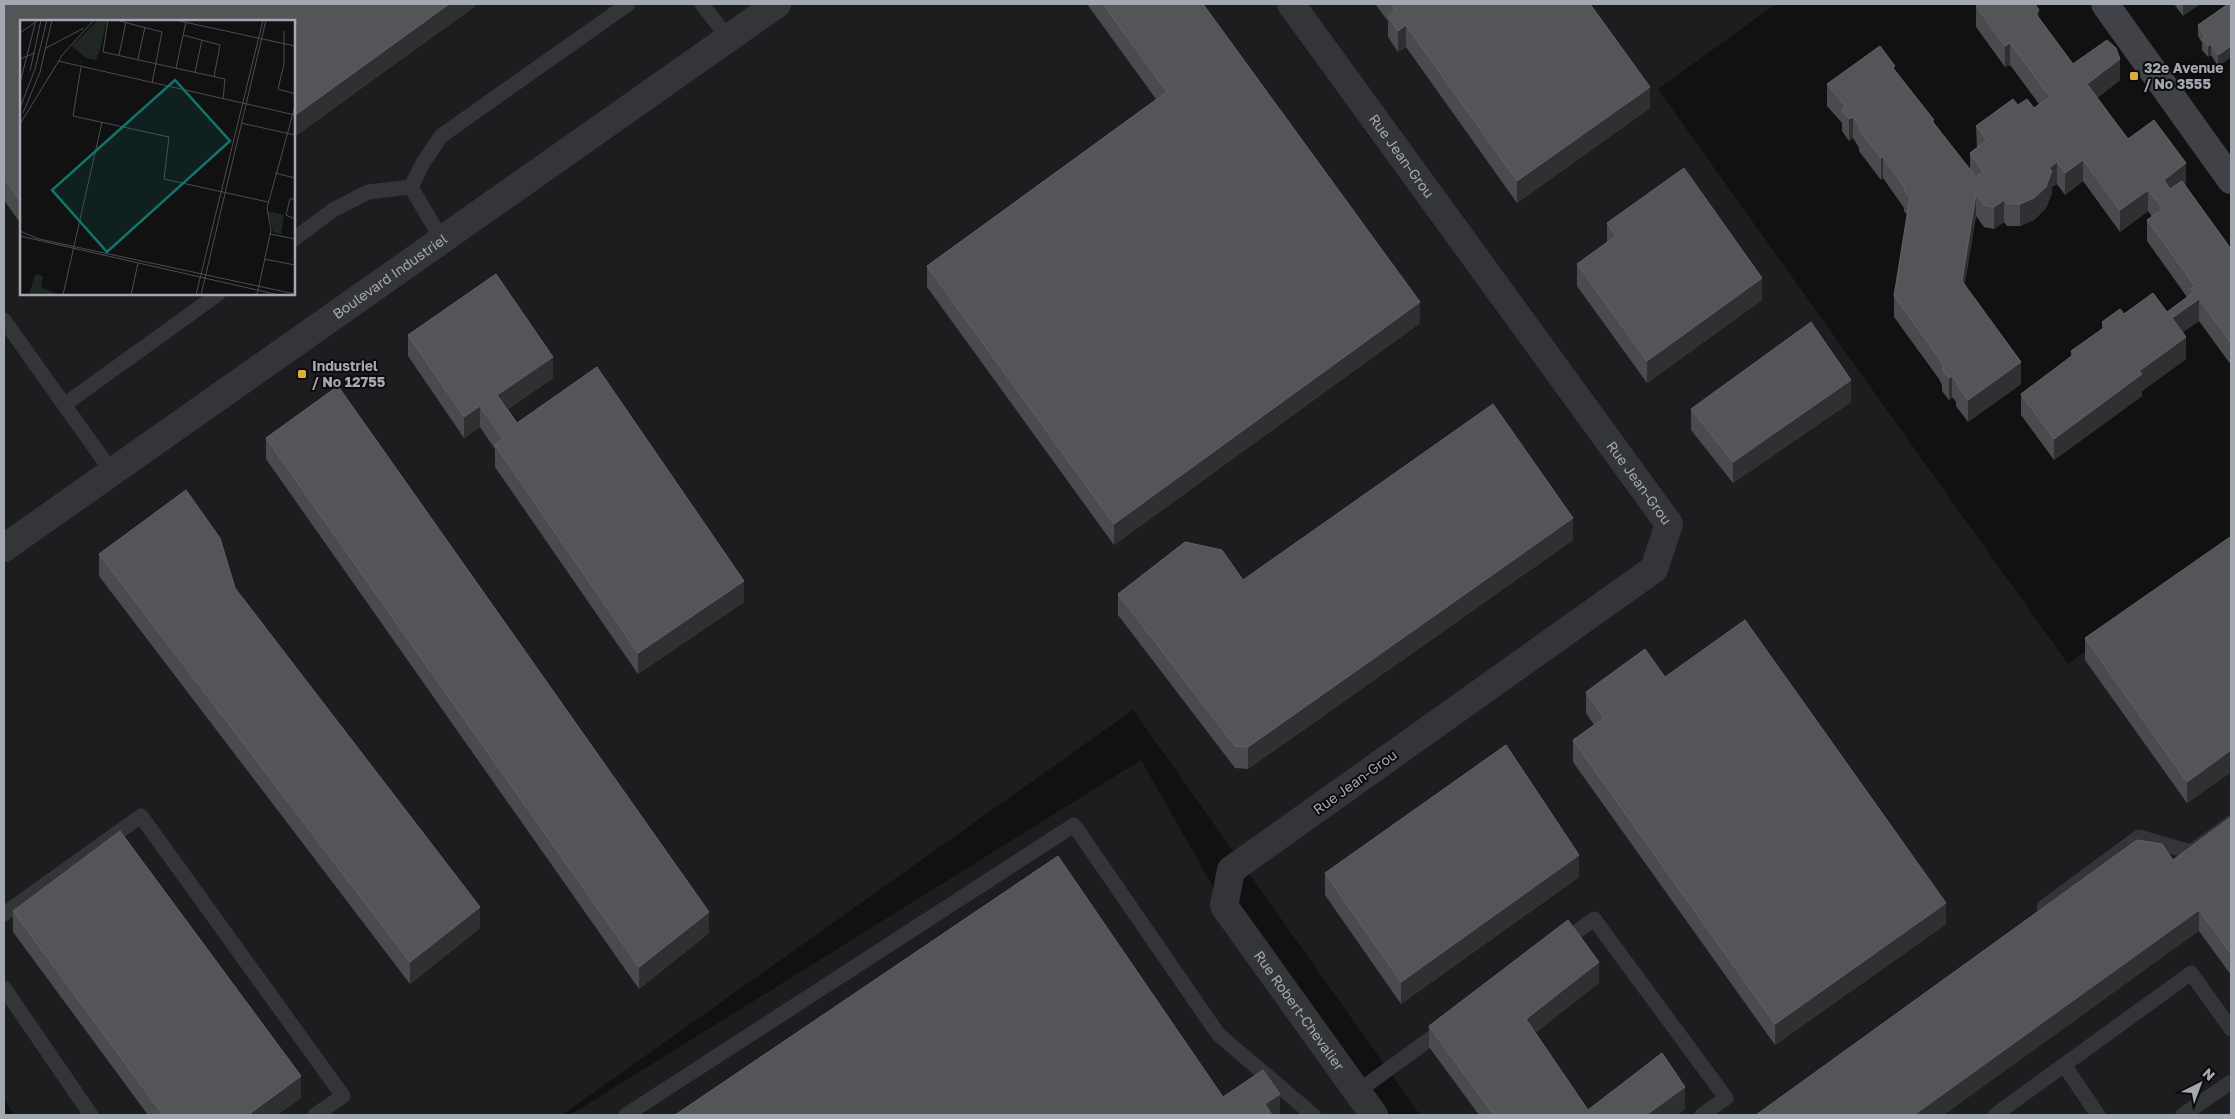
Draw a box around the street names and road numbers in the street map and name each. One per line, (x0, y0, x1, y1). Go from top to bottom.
street label: Rue Jean-Grou (1366, 111, 1438, 201)
street label: Boulevard Industriel (329, 230, 450, 322)
street label: Rue Jean-Grou (1603, 437, 1676, 528)
street label: Rue Jean-Grou (1310, 746, 1400, 818)
street label: Rue Robert-Chevalier (1251, 947, 1349, 1074)

